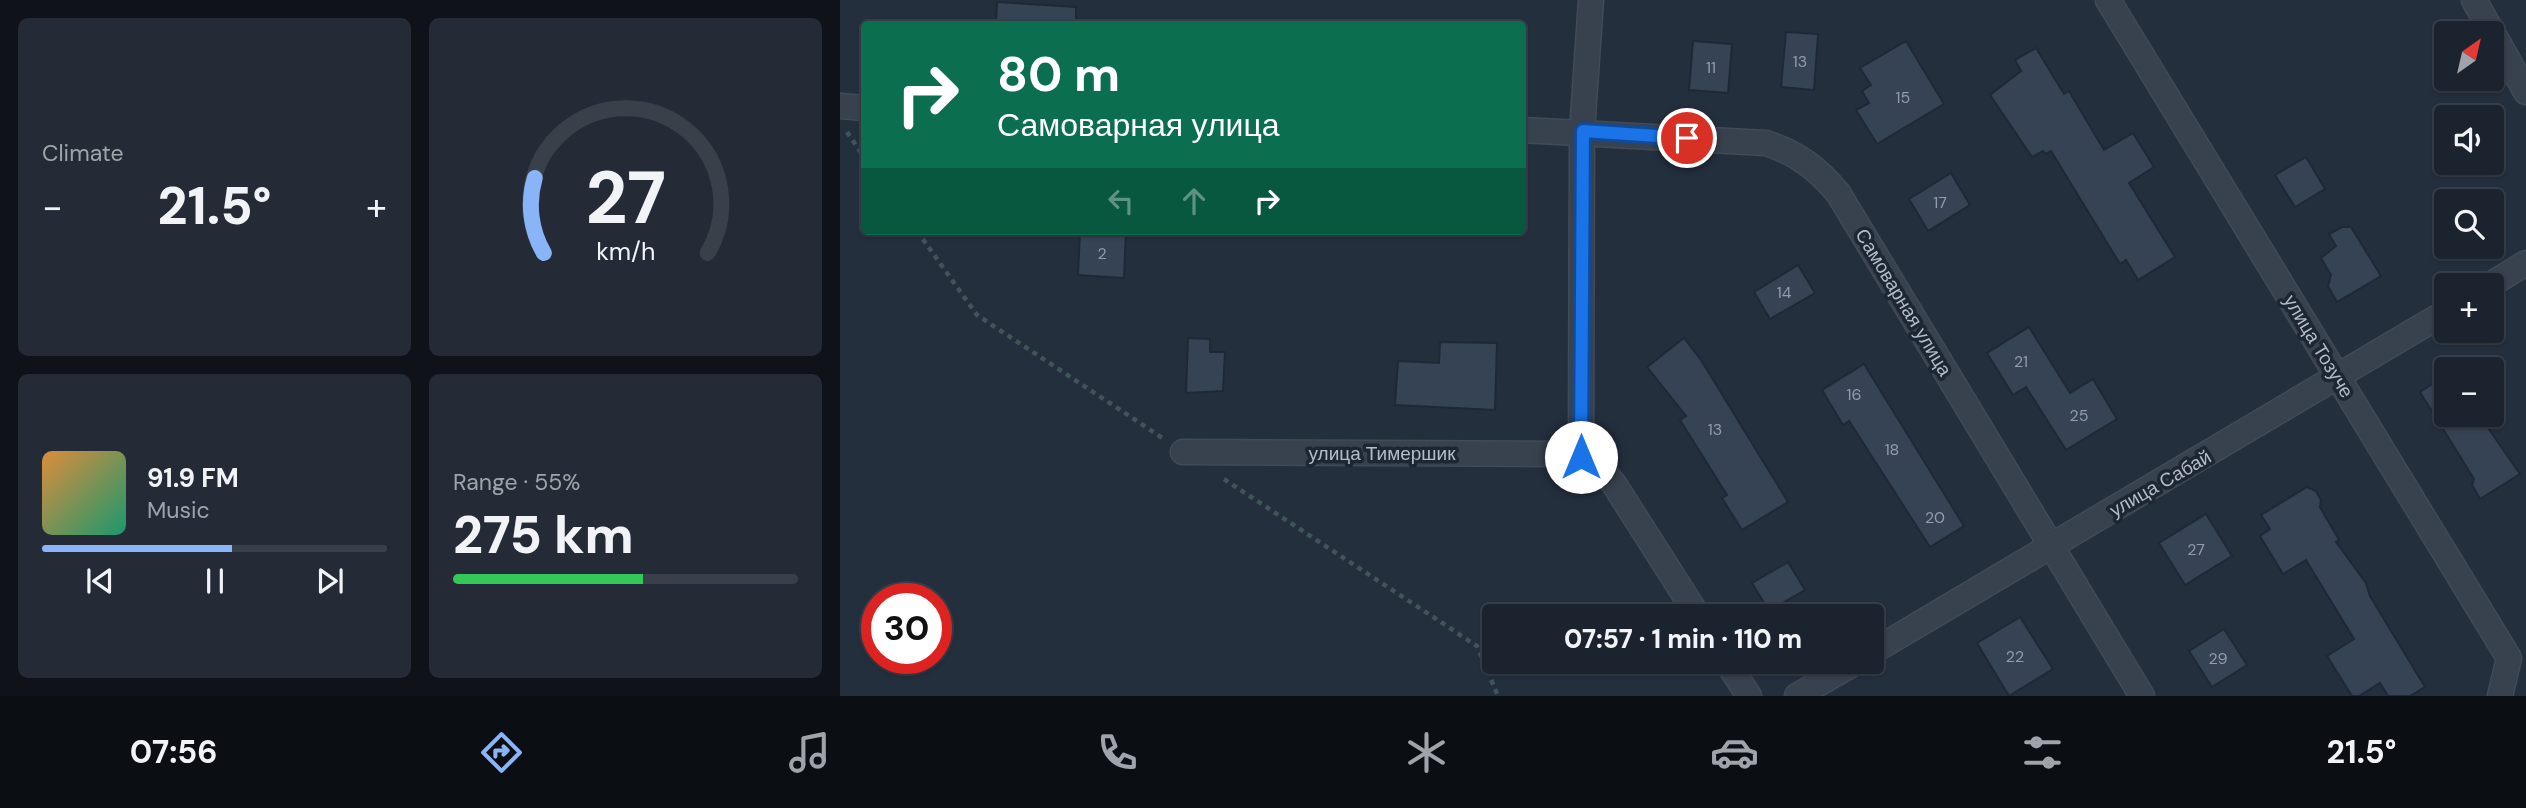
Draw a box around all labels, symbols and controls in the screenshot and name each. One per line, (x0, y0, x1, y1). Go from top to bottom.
north arrow (2434, 21, 2504, 91)
map controls (2434, 21, 2504, 427)
text: 80 m (997, 42, 1120, 106)
icon: right (882, 49, 973, 140)
house number: 13 (1793, 51, 1807, 72)
house number: 11 (1706, 57, 1716, 78)
house number: 15 (1896, 87, 1910, 108)
text: Самоварная улица (997, 104, 1280, 146)
button: sound (2434, 105, 2504, 175)
pin (1657, 108, 1717, 168)
icon: arrive (1668, 119, 1706, 157)
text: Climate (42, 138, 124, 168)
text: 27 (585, 151, 666, 246)
text: 21.5° (157, 172, 272, 240)
text: − (42, 182, 63, 232)
text: + (366, 182, 387, 232)
icon: left (1102, 182, 1140, 220)
icon: ahead (1175, 182, 1213, 220)
icon: right (1248, 182, 1286, 220)
button: search (2434, 189, 2504, 259)
house number: 17 (1933, 192, 1947, 213)
street label: Самоварная улица (1850, 224, 1958, 381)
text: km/h (596, 235, 655, 268)
house number: 2 (1097, 243, 1107, 264)
button: + (2434, 273, 2504, 343)
house number: 14 (1777, 282, 1792, 303)
street label: улица Тозуче (2278, 290, 2359, 403)
house number: 21 (2014, 351, 2028, 372)
button: − (2434, 357, 2504, 427)
house number: 16 (1846, 384, 1862, 405)
house number: 25 (2070, 405, 2088, 426)
house number: 13 (1708, 419, 1722, 440)
position arrow (1544, 420, 1618, 494)
house number: 18 (1885, 439, 1899, 460)
street label: улица Тимершик (1308, 441, 1456, 466)
street label: улица Сабай (2105, 444, 2216, 523)
text: 91.9 FM (147, 461, 239, 495)
text: Range · 55% (453, 467, 580, 497)
text: Music (147, 495, 210, 525)
text: 275 km (453, 501, 634, 569)
house number: 20 (1925, 507, 1945, 528)
house number: 27 (2187, 539, 2205, 560)
icon: previous (81, 562, 119, 600)
icon: pause (196, 562, 234, 600)
icon: next (311, 562, 349, 600)
speed limit sign: 30 (861, 583, 952, 674)
text: 07:57 · 1 min · 110 m (1564, 622, 1802, 656)
house number: 22 (2006, 646, 2024, 667)
house number: 29 (2208, 648, 2228, 669)
icon: directions (477, 728, 526, 777)
icon: music (785, 728, 834, 777)
icon: phone (1093, 728, 1142, 777)
icon: climate (1402, 728, 1451, 777)
icon: car (1710, 728, 1759, 777)
icon: filters (2018, 728, 2067, 777)
text: 07:56 (130, 731, 218, 773)
text: 21.5° (2327, 731, 2396, 773)

